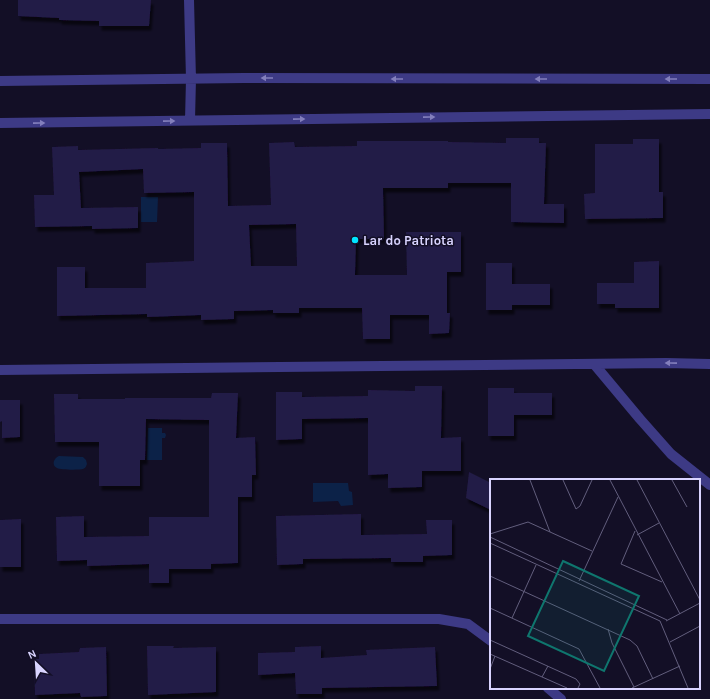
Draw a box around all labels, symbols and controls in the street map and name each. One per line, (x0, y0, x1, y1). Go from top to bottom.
one-way arrow (260, 75, 273, 81)
one-way arrow (390, 76, 403, 82)
one-way arrow (534, 76, 547, 82)
one-way arrow (664, 76, 677, 82)
one-way arrow (423, 114, 435, 121)
one-way arrow (293, 116, 306, 122)
one-way arrow (163, 118, 176, 124)
one-way arrow (33, 120, 46, 126)
place label: Lar do Patriota (363, 233, 454, 248)
marker: Lar do Patriota (350, 235, 360, 245)
one-way arrow (665, 360, 677, 367)
inset map (490, 479, 700, 689)
north arrow (16, 643, 56, 683)
text: N (26, 647, 38, 662)

